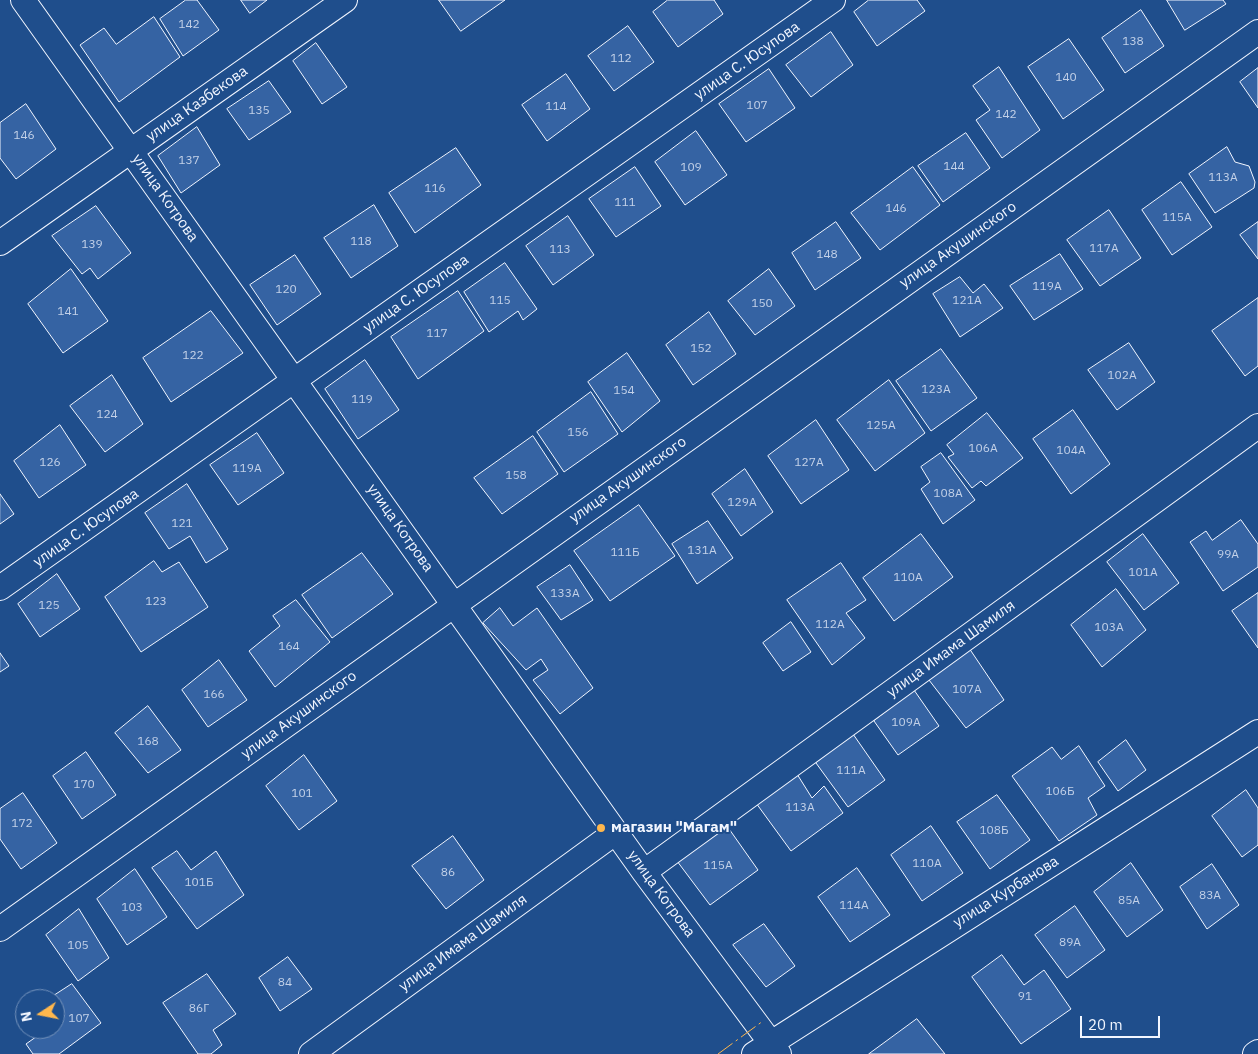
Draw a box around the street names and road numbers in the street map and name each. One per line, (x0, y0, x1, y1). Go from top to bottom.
street label: улица С. Юсупова (691, 18, 803, 104)
street label: улица Казбекова (143, 62, 251, 146)
street label: улица Котрова (128, 151, 202, 245)
street label: улица Акушинского (896, 198, 1020, 292)
street label: улица С. Юсупова (360, 251, 472, 337)
street label: улица Акушинского (566, 433, 690, 527)
street label: улица Котрова (363, 481, 437, 575)
street label: улица С. Юсупова (30, 485, 142, 571)
street label: улица Имама Шамиля (883, 596, 1019, 702)
street label: улица Акушинского (238, 667, 360, 763)
street label: улица Котрова (623, 847, 699, 941)
street label: улица Курбанова (950, 852, 1062, 932)
street label: улица Имама Шамиля (395, 890, 531, 996)

